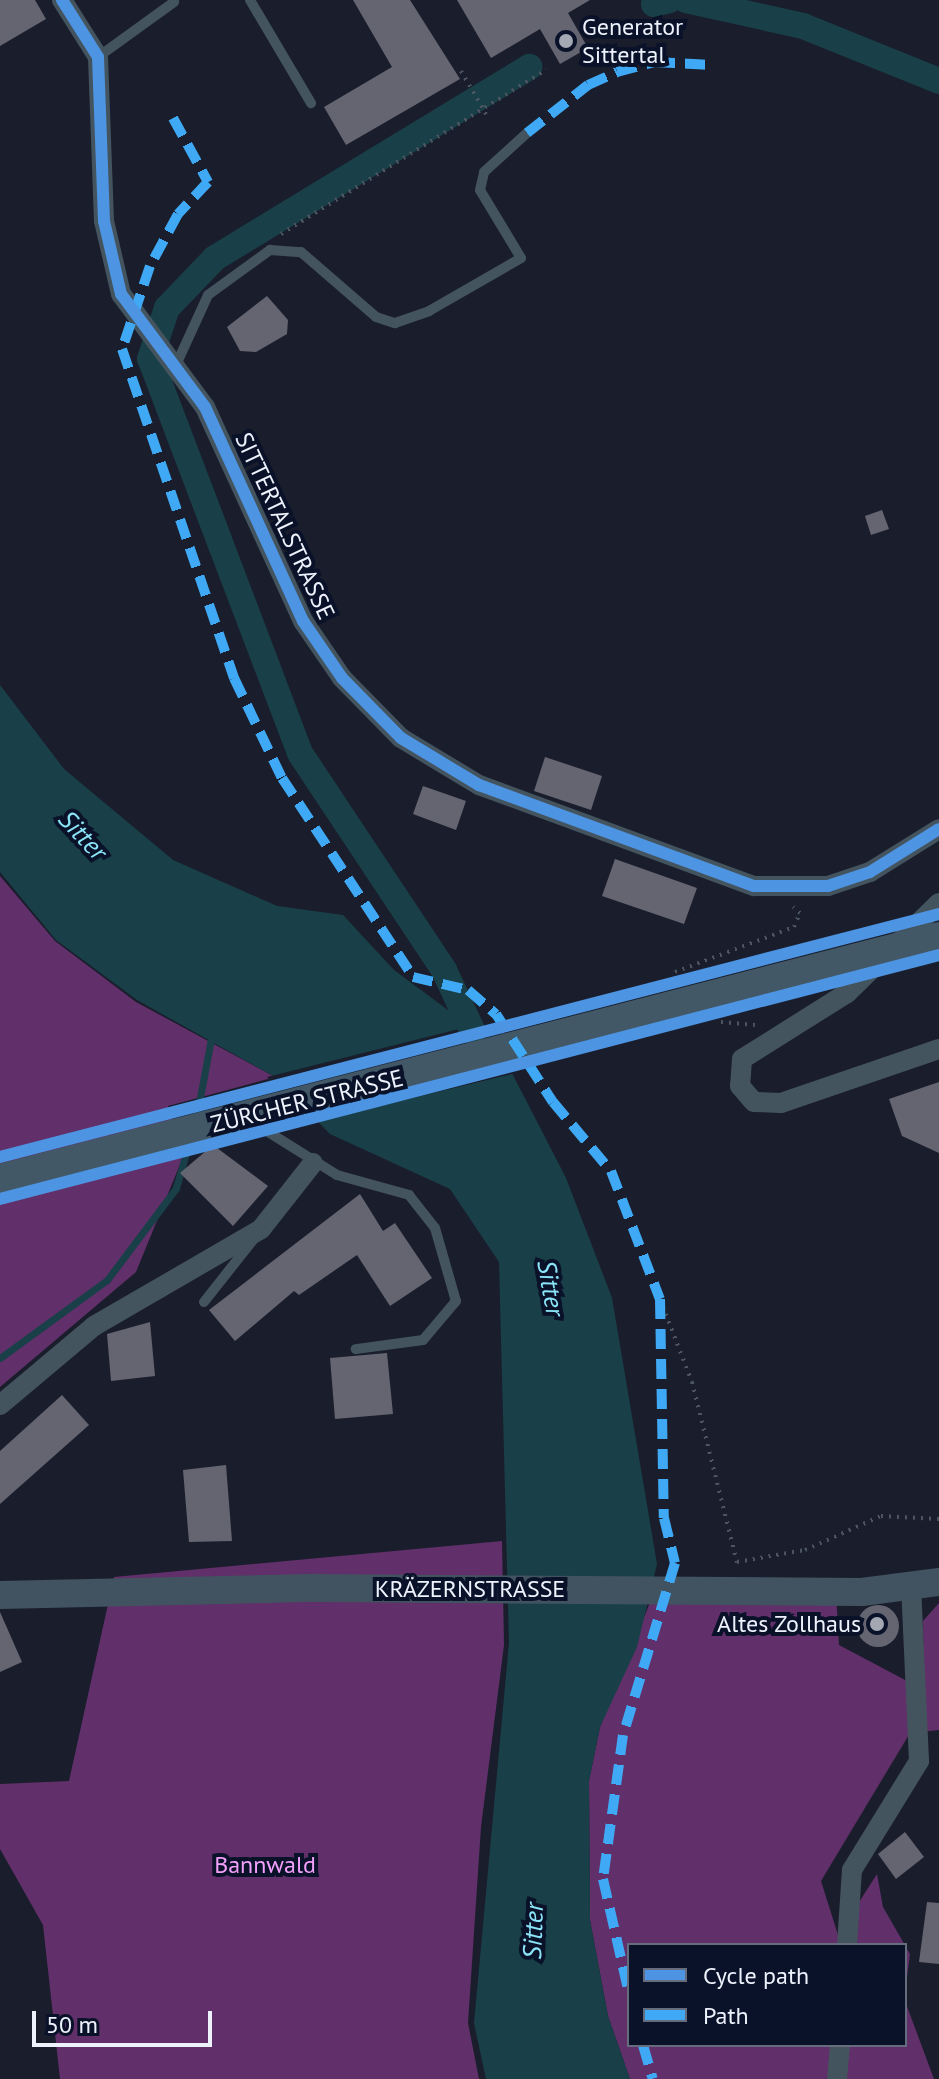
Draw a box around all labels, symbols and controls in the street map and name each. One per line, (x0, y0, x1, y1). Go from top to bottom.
place label: Generator Sittertal (582, 13, 683, 69)
marker: Generator Sittertal (557, 32, 575, 50)
street label: SITTERTALSTRASSE (229, 428, 341, 624)
water label: Sitter (52, 804, 114, 866)
street label: ZÜRCHER STRASSE (208, 1063, 406, 1139)
water label: Sitter (531, 1257, 571, 1319)
street label: KRÄZERNSTRASSE (375, 1575, 565, 1603)
place label: Altes Zollhaus (717, 1610, 861, 1638)
marker: Altes Zollhaus (868, 1615, 886, 1633)
park label: Bannwald (214, 1851, 316, 1879)
water label: Sitter (516, 1902, 550, 1960)
legend (627, 1943, 907, 2047)
text: Cycle path (703, 1960, 809, 1991)
scale bar (36, 1995, 216, 2045)
text: Path (703, 2000, 749, 2031)
text: 50 m (46, 2009, 98, 2040)

